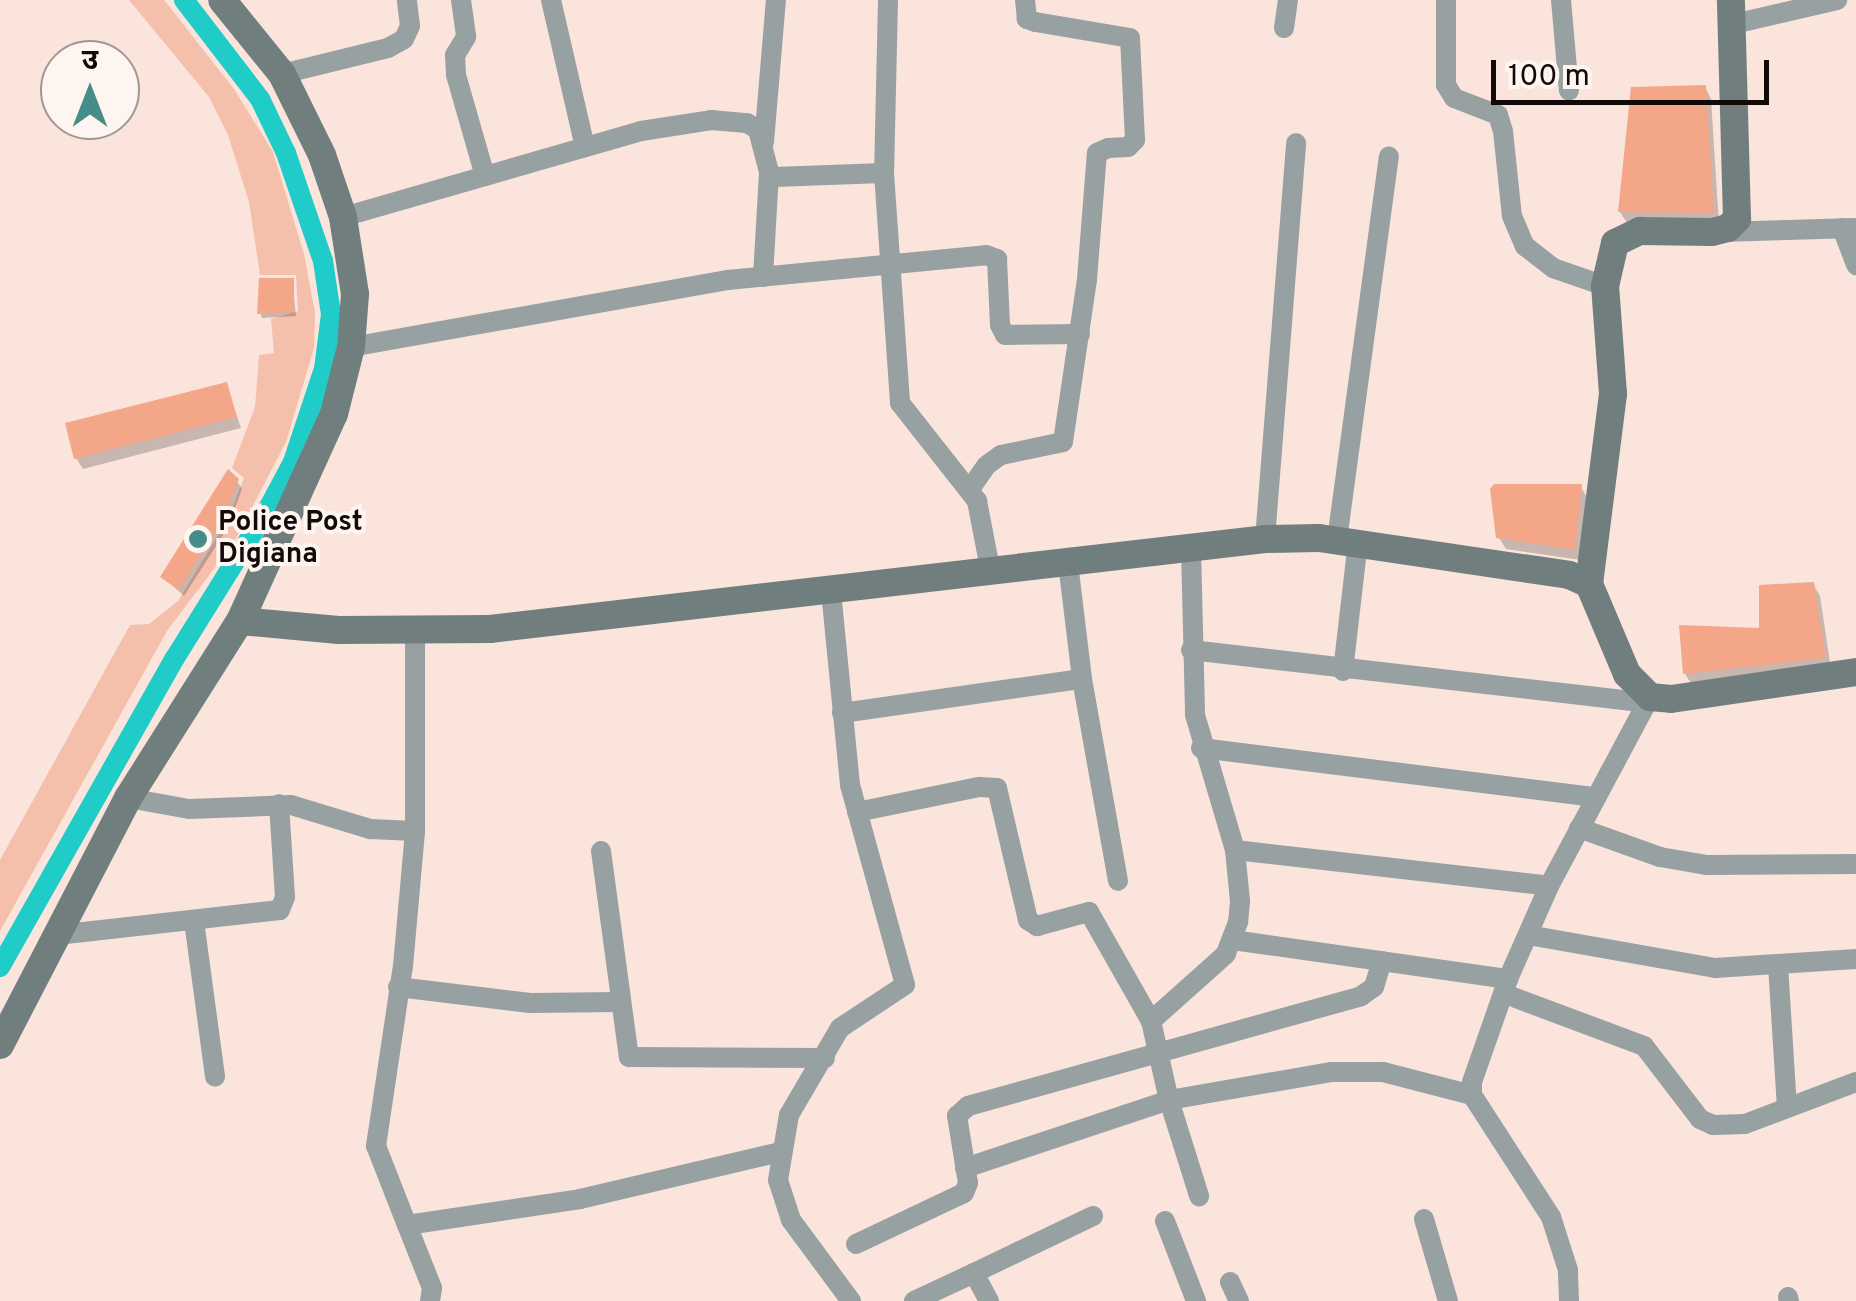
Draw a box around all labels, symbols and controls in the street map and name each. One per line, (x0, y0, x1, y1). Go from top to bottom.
north arrow (40, 40, 140, 140)
scale bar (1496, 40, 1774, 102)
text: उ (82, 44, 98, 80)
text: 100 m (1508, 59, 1590, 96)
place label: Police Post Digiana (218, 506, 363, 572)
marker: Police Post Digiana (187, 528, 209, 550)

